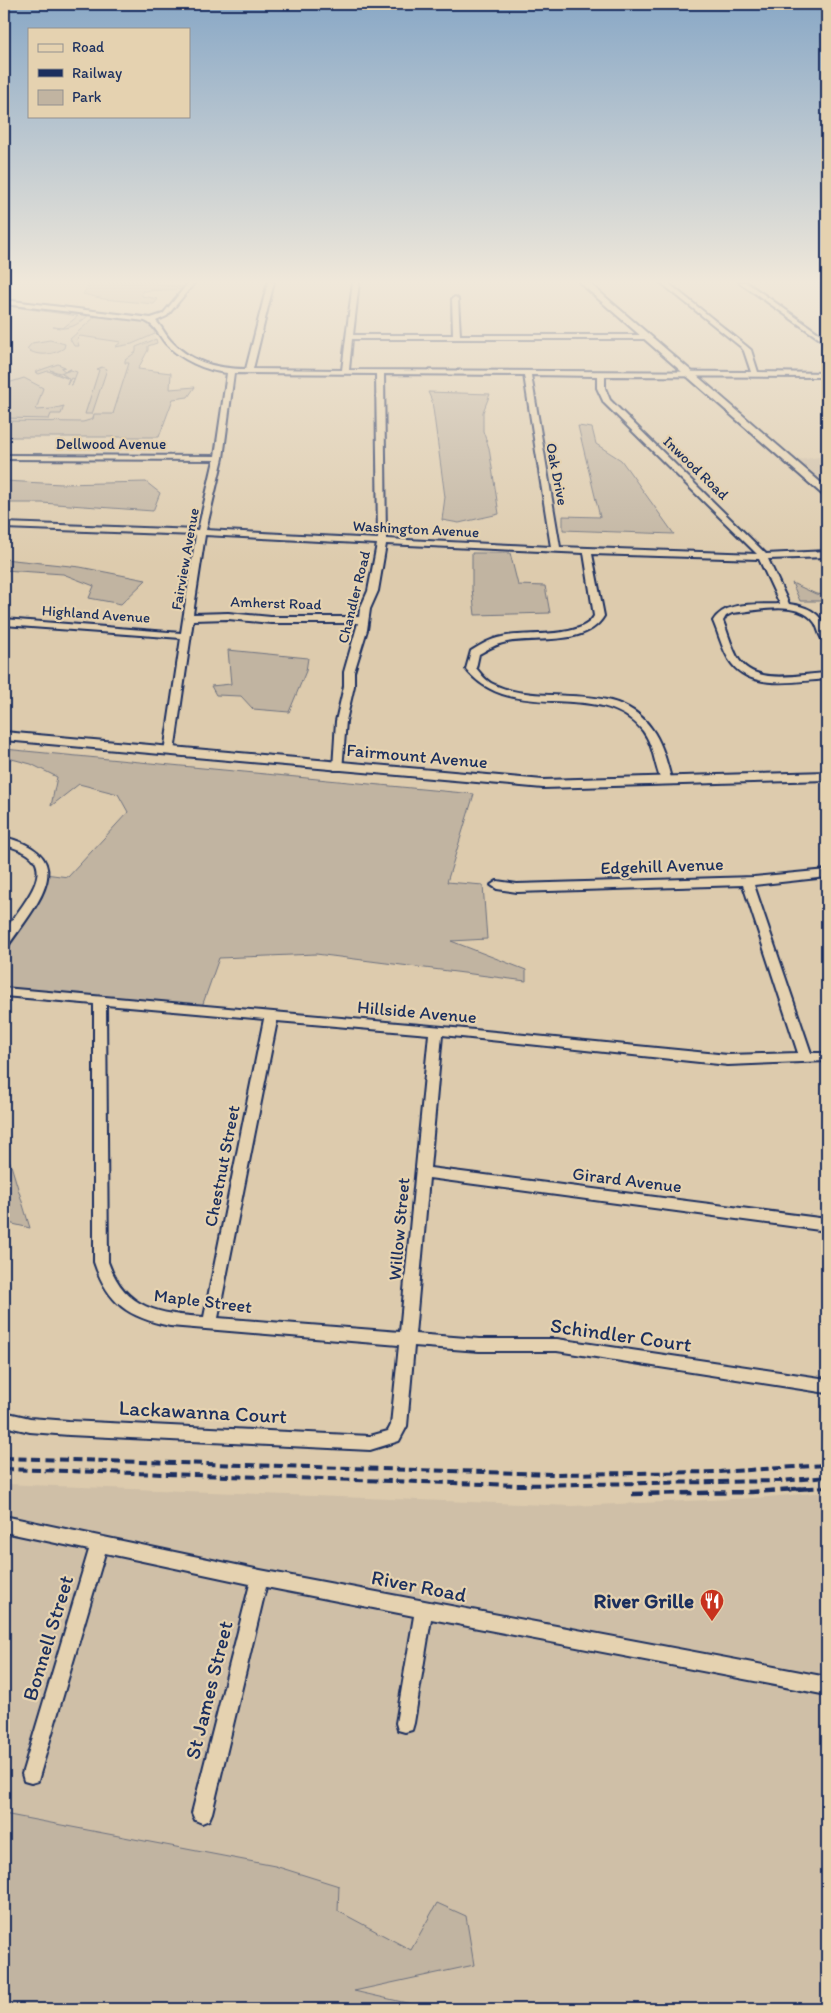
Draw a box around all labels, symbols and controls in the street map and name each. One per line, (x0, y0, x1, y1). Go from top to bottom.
legend (28, 28, 190, 118)
text: Road (72, 38, 105, 56)
text: Railway (72, 64, 122, 82)
text: Park (72, 88, 102, 106)
street label: Inwood Road (660, 432, 733, 504)
street label: Dellwood Avenue (56, 435, 166, 453)
street label: Oak Drive (542, 441, 572, 507)
street label: Fairview Avenue (167, 507, 203, 611)
street label: Washington Avenue (352, 517, 480, 541)
street label: Chandler Road (334, 549, 374, 645)
street label: Amherst Road (230, 592, 322, 614)
street label: Highland Avenue (41, 601, 151, 627)
street label: Fairmount Avenue (346, 739, 488, 773)
street label: Edgehill Avenue (600, 853, 724, 879)
street label: Hillside Avenue (356, 996, 478, 1028)
street label: Chestnut Street (199, 1103, 245, 1229)
street label: Girard Avenue (571, 1162, 683, 1198)
street label: Willow Street (384, 1176, 414, 1281)
street label: Maple Street (153, 1284, 254, 1318)
street label: Schindler Court (549, 1312, 693, 1357)
street label: Lackawanna Court (118, 1395, 288, 1428)
street label: River Road (369, 1564, 469, 1607)
street label: Bonnell Street (17, 1572, 78, 1704)
place label: River Grille (594, 1588, 694, 1613)
restaurant icon: River Grille (699, 1588, 725, 1622)
street label: St James Street (179, 1618, 238, 1762)

